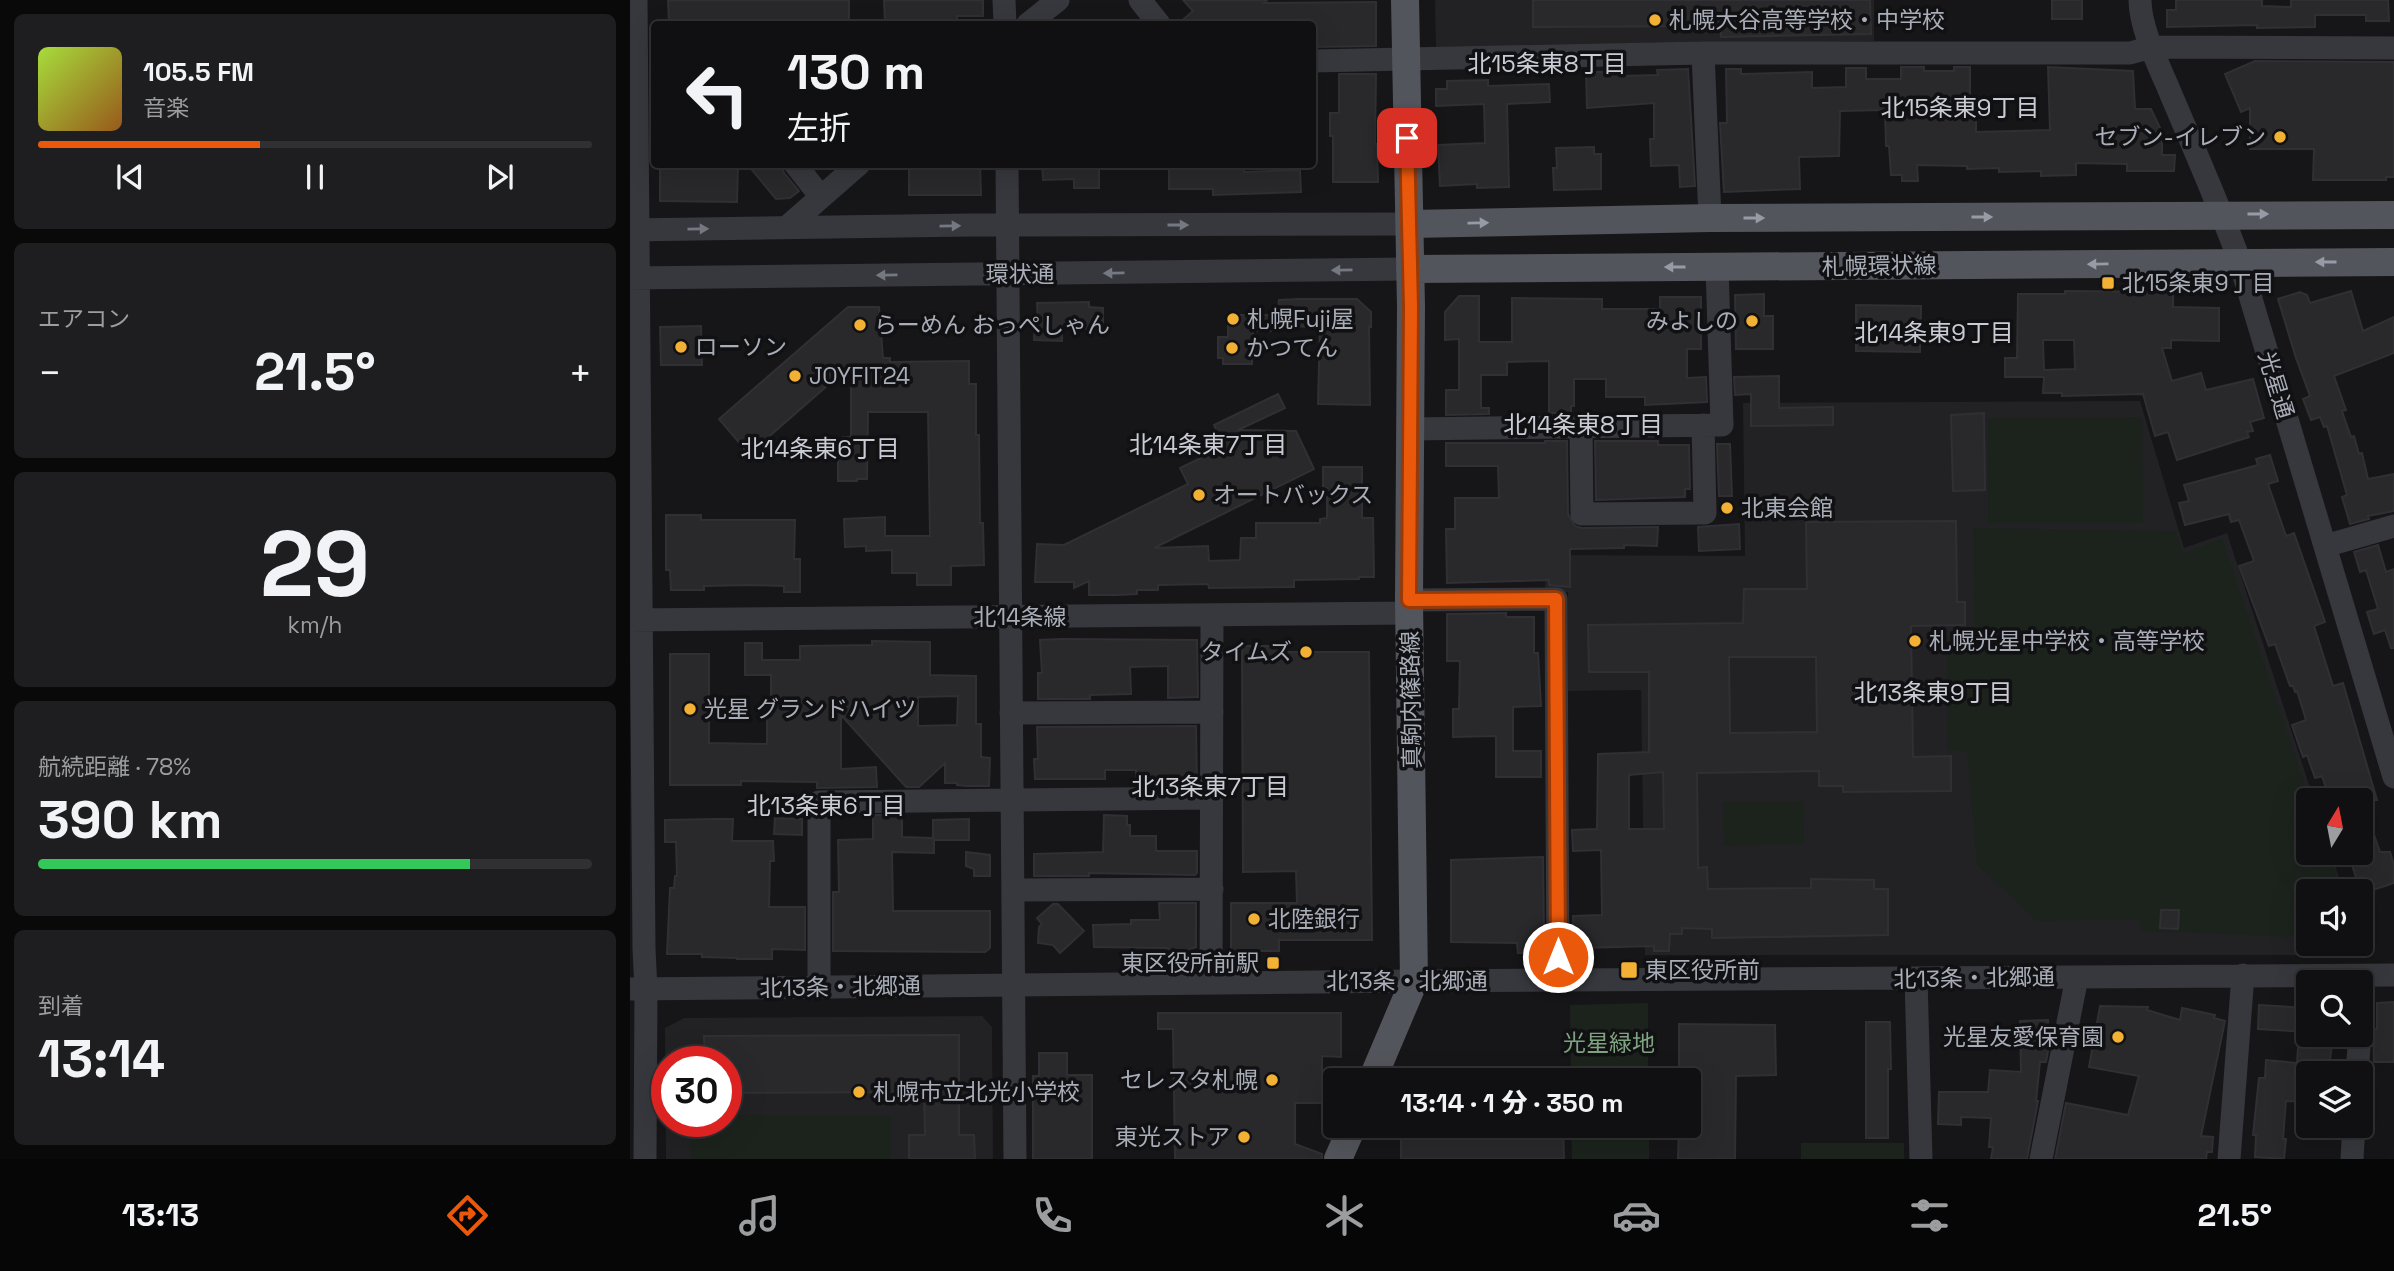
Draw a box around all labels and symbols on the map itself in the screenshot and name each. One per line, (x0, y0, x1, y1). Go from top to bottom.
place label: 札幌大谷高等学校・中学校 (1669, 5, 1945, 35)
marker: 札幌大谷高等学校・中学校 (1647, 12, 1663, 28)
district label: 北15条東8丁目 (1467, 48, 1627, 79)
district label: 北15条東9丁目 (1880, 92, 2040, 123)
pin (1377, 108, 1437, 168)
place label: セブン-イレブン (2095, 122, 2266, 152)
marker: セブン-イレブン (2272, 129, 2288, 145)
one-way arrow (2248, 209, 2270, 220)
one-way arrow (1971, 211, 1993, 223)
one-way arrow (1744, 212, 1766, 224)
one-way arrow (1467, 217, 1489, 228)
one-way arrow (1167, 219, 1189, 231)
one-way arrow (939, 220, 961, 231)
one-way arrow (687, 223, 709, 235)
street label: 札幌環状線 (1821, 250, 1937, 282)
one-way arrow (2315, 256, 2337, 268)
one-way arrow (2087, 258, 2109, 270)
street label: 環状通 (986, 259, 1055, 289)
one-way arrow (1664, 261, 1686, 273)
one-way arrow (1331, 264, 1353, 276)
one-way arrow (1103, 267, 1125, 279)
place label: 北15条東9丁目 (2122, 268, 2274, 298)
one-way arrow (876, 269, 898, 280)
marker: 北15条東9丁目 (2100, 275, 2116, 291)
place label: 札幌Fuji屋 (1247, 304, 1354, 334)
place label: みよしの (1646, 306, 1738, 336)
place label: らーめん おっぺしゃん (874, 310, 1110, 340)
marker: 札幌Fuji屋 (1225, 311, 1241, 327)
marker: みよしの (1744, 313, 1760, 329)
marker: らーめん おっぺしゃん (852, 317, 868, 333)
district label: 北14条東9丁目 (1854, 317, 2014, 348)
place label: ローソン (695, 332, 787, 362)
place label: かつてん (1246, 333, 1338, 363)
marker: ローソン (673, 339, 689, 355)
marker: かつてん (1224, 340, 1240, 356)
street label: 光星通 (2252, 348, 2300, 422)
place label: JOYFIT24 (809, 361, 910, 391)
marker: JOYFIT24 (787, 368, 803, 384)
district label: 北14条東8丁目 (1503, 409, 1663, 440)
district label: 北14条東7丁目 (1129, 429, 1287, 460)
district label: 北14条東6丁目 (740, 433, 900, 464)
place label: オートバックス (1213, 480, 1373, 510)
marker: オートバックス (1191, 487, 1207, 503)
place label: 北東会館 (1741, 493, 1833, 523)
marker: 北東会館 (1719, 500, 1735, 516)
street label: 北14条線 (974, 602, 1067, 632)
place label: 札幌光星中学校・高等学校 (1929, 626, 2205, 656)
street label: 真駒内篠路線 (1395, 631, 1427, 769)
marker: 札幌光星中学校・高等学校 (1907, 633, 1923, 649)
place label: タイムズ (1200, 637, 1292, 667)
marker: タイムズ (1298, 644, 1314, 660)
district label: 北13条東9丁目 (1853, 677, 2013, 708)
place label: 光星 グランドハイツ (704, 694, 916, 724)
marker: 光星 グランドハイツ (682, 701, 698, 717)
district label: 北13条東7丁目 (1131, 771, 1289, 802)
north arrow (2296, 788, 2373, 864)
district label: 北13条東6丁目 (746, 790, 906, 821)
place label: 北陸銀行 (1268, 904, 1360, 934)
marker: 北陸銀行 (1246, 911, 1262, 927)
position arrow (1521, 920, 1595, 994)
place label: 東区役所前駅 (1121, 948, 1259, 978)
marker: 東区役所前駅 (1265, 955, 1281, 971)
place label: 東区役所前 (1645, 955, 1760, 985)
marker: 東区役所前 (1619, 960, 1639, 980)
street label: 北13条・北郷通 (1893, 962, 2055, 994)
street label: 北13条・北郷通 (1326, 966, 1488, 996)
street label: 北13条・北郷通 (759, 971, 921, 1003)
place label: 光星友愛保育園 (1943, 1022, 2104, 1052)
park label: 光星緑地 (1563, 1028, 1655, 1058)
marker: 光星友愛保育園 (2110, 1029, 2126, 1045)
speed limit sign: 30 (651, 1046, 742, 1137)
place label: セレスタ札幌 (1120, 1065, 1258, 1095)
marker: セレスタ札幌 (1264, 1072, 1280, 1088)
place label: 札幌市立北光小学校 (873, 1077, 1080, 1107)
marker: 札幌市立北光小学校 (851, 1084, 867, 1100)
place label: 東光ストア (1115, 1122, 1230, 1152)
marker: 東光ストア (1236, 1129, 1252, 1145)

